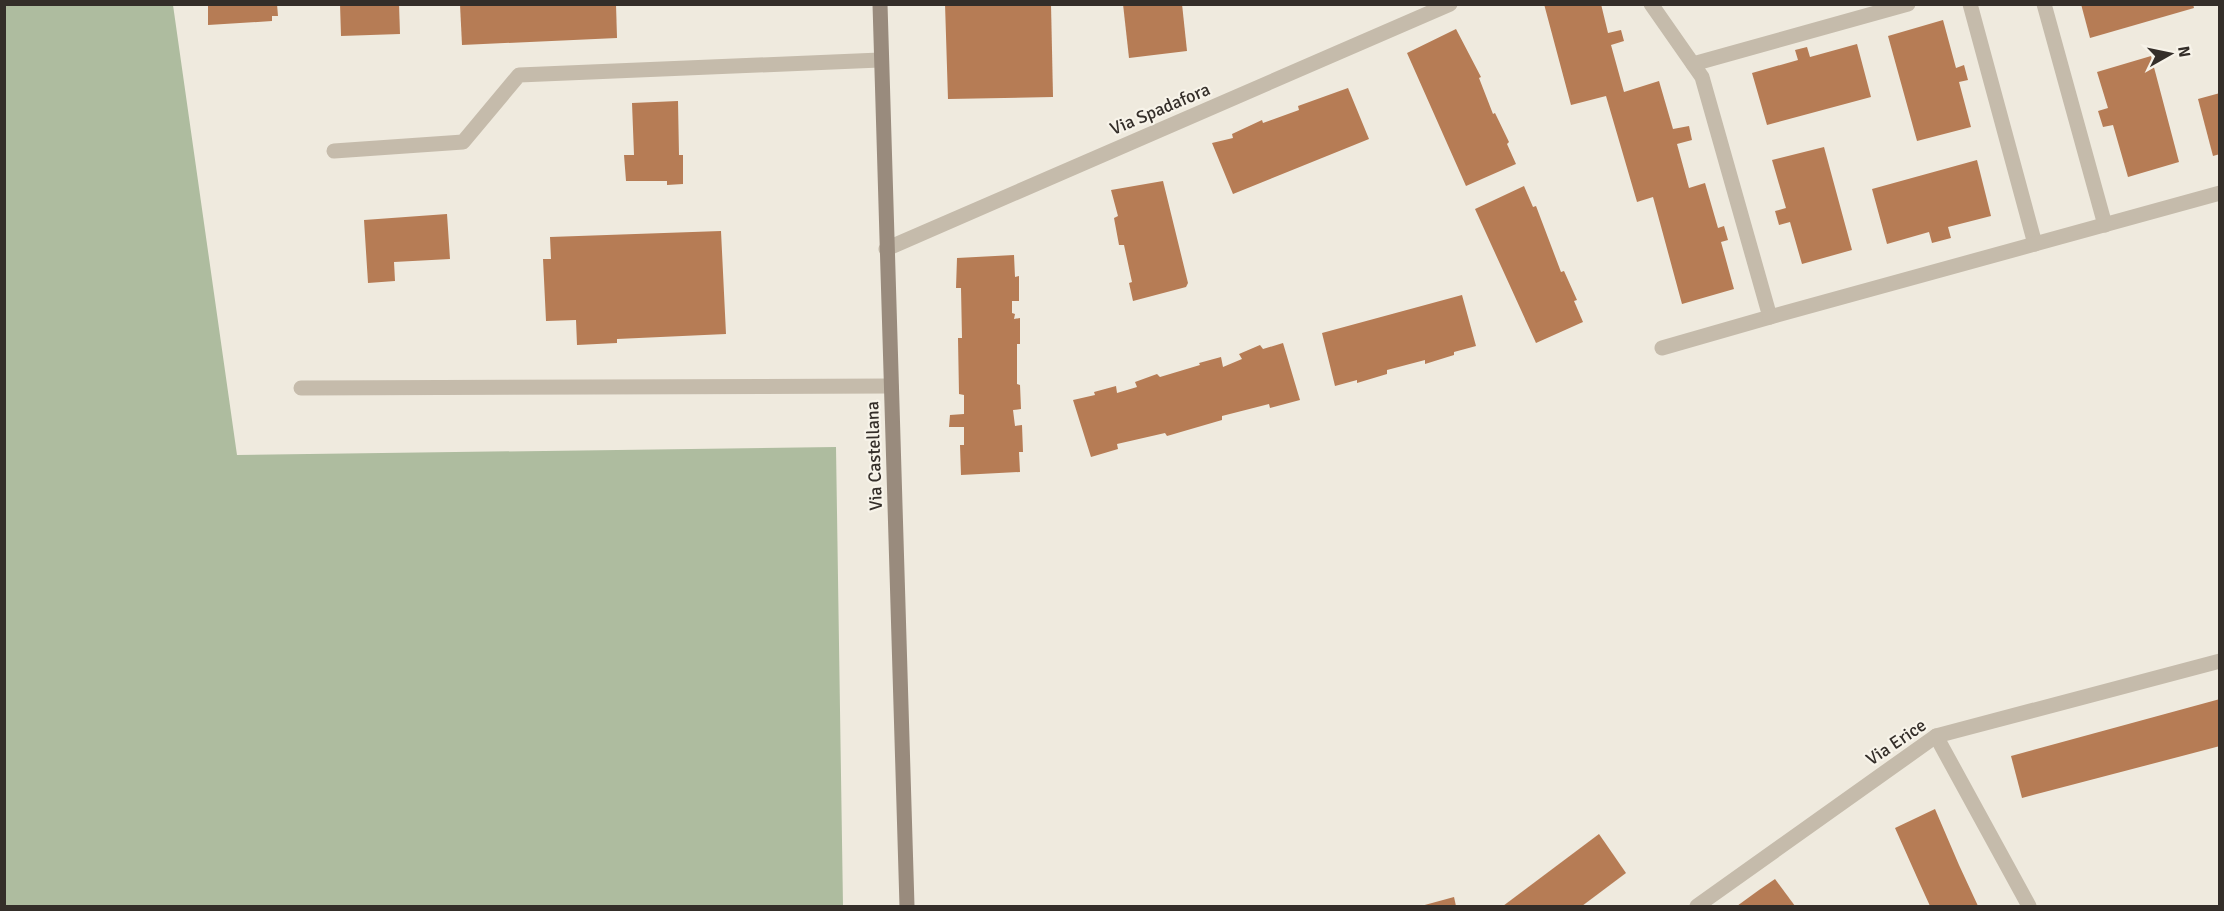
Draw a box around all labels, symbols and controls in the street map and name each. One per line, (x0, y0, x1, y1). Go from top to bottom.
north arrow (2140, 24, 2200, 84)
text: N (2173, 45, 2195, 59)
street label: Via Spadafora (1107, 78, 1213, 140)
street label: Via Castellana (861, 401, 887, 511)
street label: Via Erice (1862, 714, 1930, 770)

